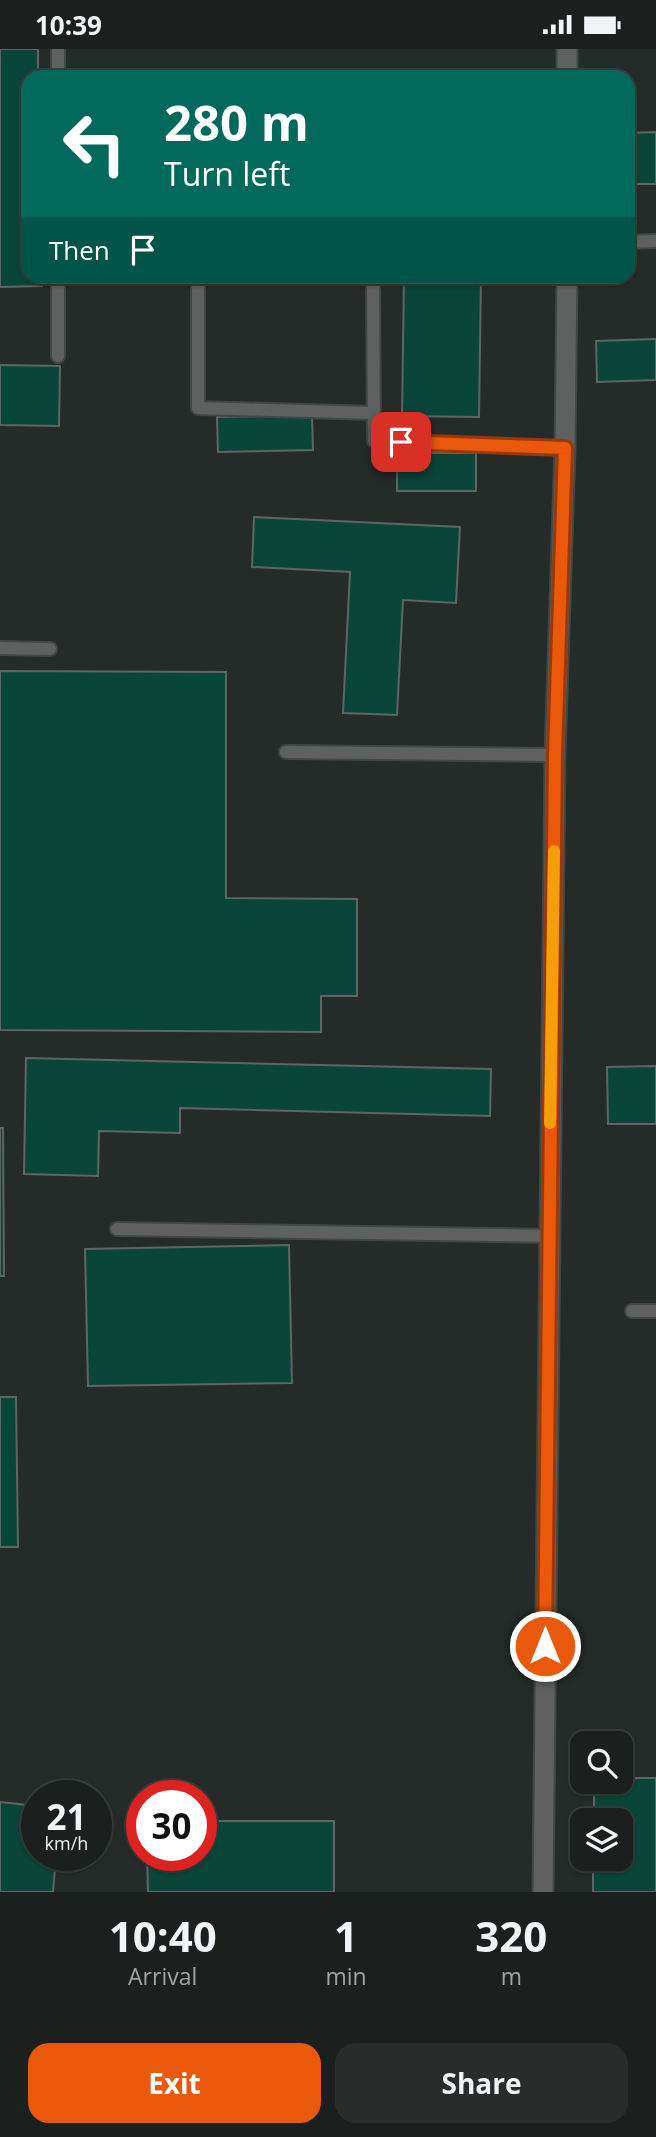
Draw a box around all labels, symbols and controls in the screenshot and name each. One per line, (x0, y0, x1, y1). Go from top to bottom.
text: 10:39 (35, 7, 102, 43)
text: 280 m (164, 89, 309, 155)
icon: left (49, 98, 140, 189)
text: Turn left (164, 152, 290, 195)
icon: arrive (124, 231, 162, 269)
text: Then (49, 232, 110, 268)
pin (371, 412, 431, 472)
icon: arrive (382, 423, 420, 461)
position arrow (508, 1609, 582, 1683)
map controls (570, 1731, 633, 1871)
button: search (570, 1731, 633, 1794)
speed limit sign: 30 (126, 1780, 217, 1871)
text: 21 (46, 1793, 87, 1840)
button: layers (570, 1808, 633, 1871)
text: km/h (45, 1831, 88, 1855)
text: 10:40 (109, 1907, 217, 1964)
text: 1 (334, 1907, 358, 1964)
text: 320 (475, 1907, 547, 1964)
text: Arrival (128, 1960, 197, 1992)
text: min (325, 1960, 367, 1992)
text: m (501, 1960, 522, 1992)
button: Exit (28, 2043, 321, 2123)
button: Share (335, 2043, 628, 2123)

